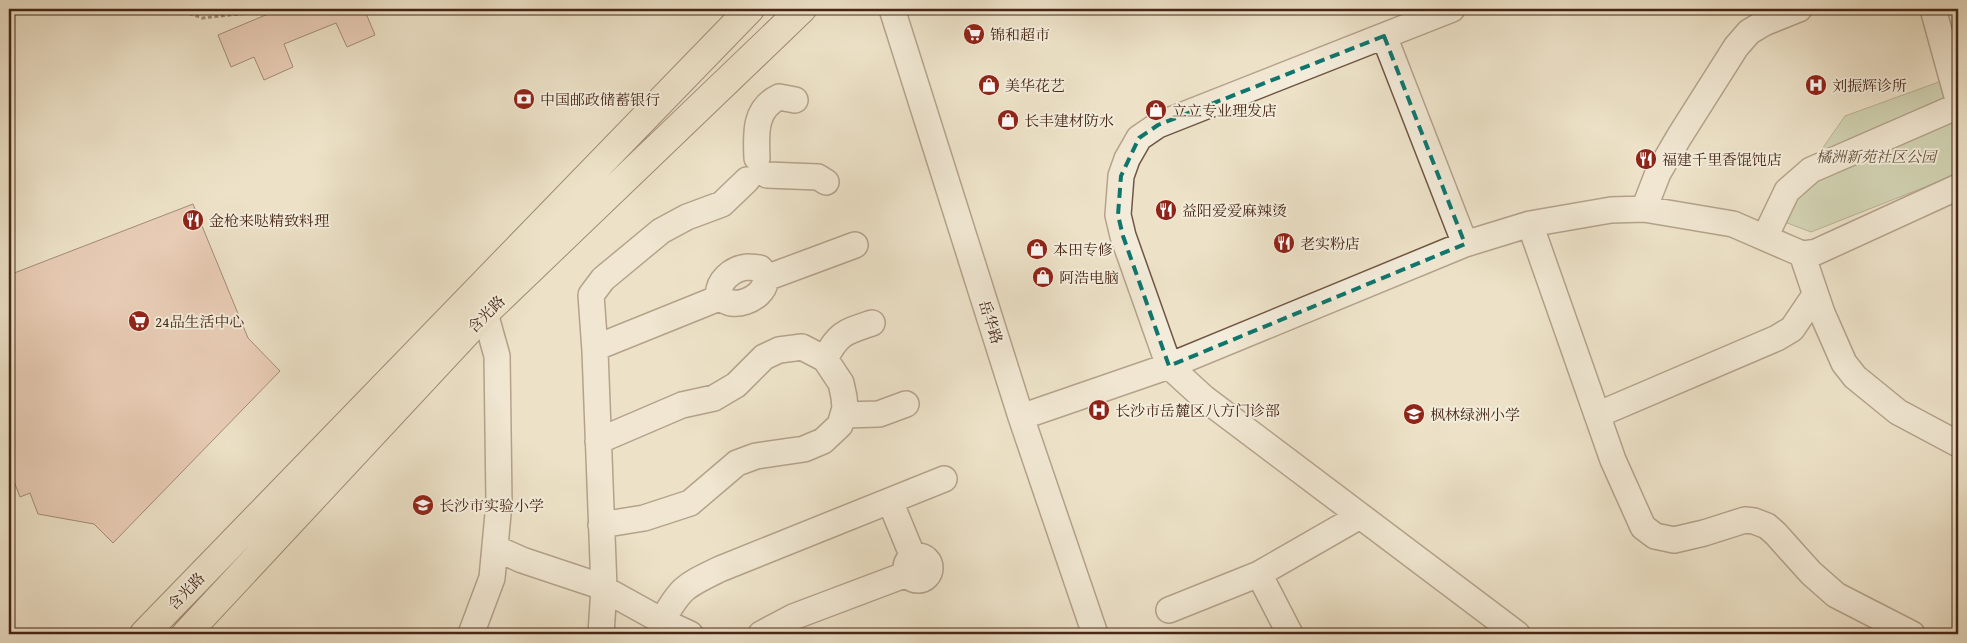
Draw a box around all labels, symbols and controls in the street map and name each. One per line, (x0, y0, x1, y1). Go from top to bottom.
supermarket icon: 锦和超市 (962, 22, 986, 46)
place label: 锦和超市 (990, 24, 1050, 45)
shop icon: 美华花艺 (977, 73, 1001, 97)
hospital icon: 刘振辉诊所 (1804, 73, 1828, 97)
place label: 美华花艺 (1005, 75, 1065, 96)
place label: 刘振辉诊所 (1832, 75, 1907, 96)
bank icon: 中国邮政储蓄银行 (512, 87, 536, 111)
place label: 中国邮政储蓄银行 (540, 89, 660, 110)
shop icon: 立立专业理发店 (1144, 98, 1168, 122)
place label: 立立专业理发店 (1172, 100, 1277, 121)
shop icon: 长丰建材防水 (996, 108, 1020, 132)
place label: 长丰建材防水 (1024, 110, 1114, 131)
park label: 橘洲新苑社区公园 (1816, 146, 1938, 167)
restaurant icon: 福建千里香馄饨店 (1634, 147, 1658, 171)
place label: 福建千里香馄饨店 (1662, 149, 1782, 170)
restaurant icon: 益阳爱爱麻辣烫 (1154, 198, 1178, 222)
place label: 益阳爱爱麻辣烫 (1182, 200, 1287, 221)
restaurant icon: 金枪来哒精致料理 (181, 208, 205, 232)
place label: 金枪来哒精致料理 (209, 210, 330, 231)
restaurant icon: 老实粉店 (1272, 231, 1296, 255)
place label: 老实粉店 (1300, 233, 1360, 254)
shop icon: 本田专修 (1025, 237, 1049, 261)
place label: 本田专修 (1053, 239, 1113, 260)
shop icon: 阿浩电脑 (1031, 265, 1055, 289)
place label: 阿浩电脑 (1059, 267, 1119, 288)
street label: 含光路 (463, 291, 509, 337)
street label: 岳华路 (974, 297, 1008, 347)
supermarket icon: 24品生活中心 (127, 309, 151, 333)
place label: 24品生活中心 (155, 311, 244, 332)
hospital icon: 长沙市岳麓区八方门诊部 (1087, 398, 1111, 422)
place label: 长沙市岳麓区八方门诊部 (1115, 400, 1280, 421)
school or university icon: 枫林绿洲小学 (1402, 402, 1426, 426)
place label: 枫林绿洲小学 (1430, 404, 1520, 425)
school or university icon: 长沙市实验小学 (411, 493, 435, 517)
place label: 长沙市实验小学 (439, 495, 544, 516)
street label: 含光路 (163, 568, 209, 614)

